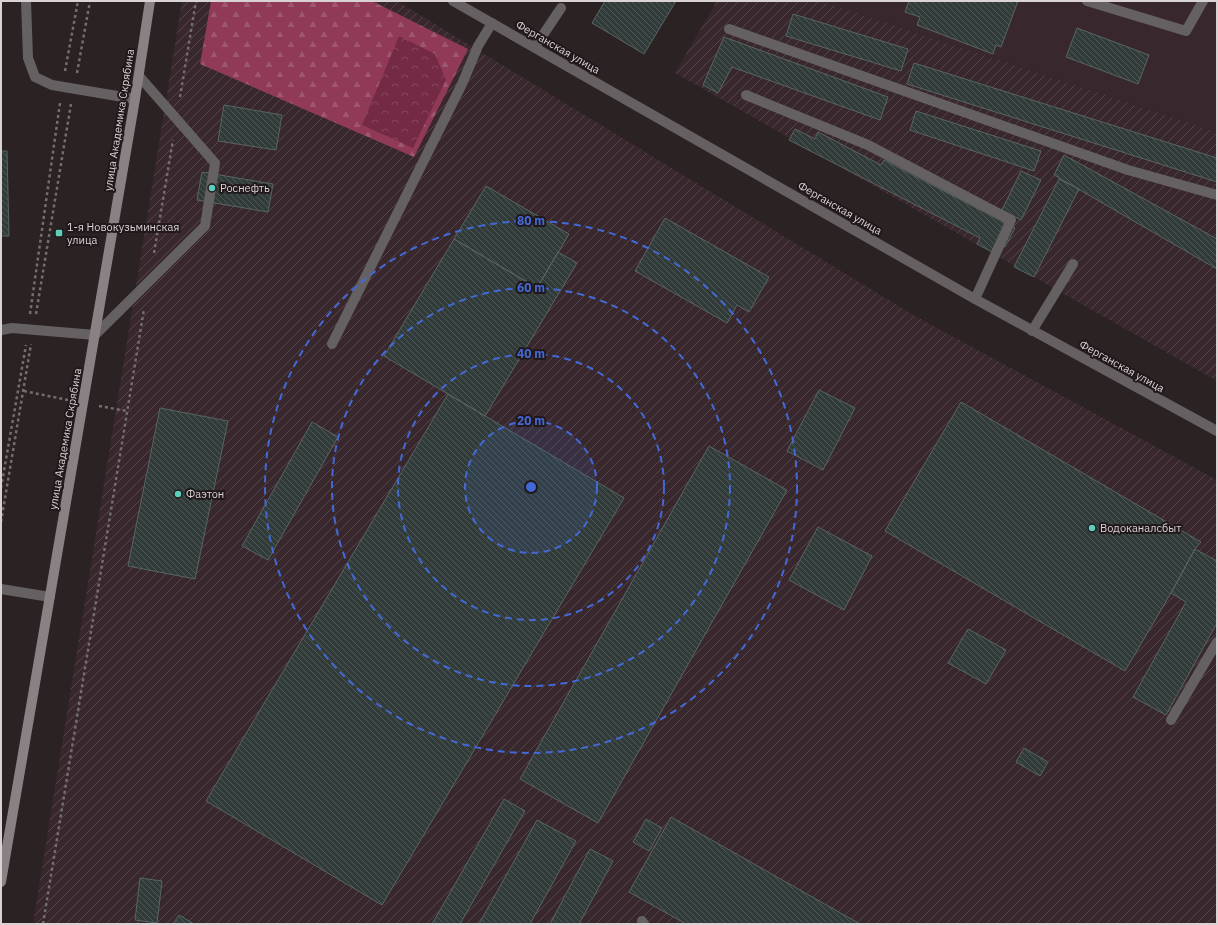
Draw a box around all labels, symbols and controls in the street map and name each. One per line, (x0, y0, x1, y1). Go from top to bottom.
street label: Ферганская улица (513, 17, 603, 77)
street label: улица Академика Скрябина (101, 48, 137, 192)
street label: Ферганская улица (795, 178, 885, 238)
place label: Роснефть (220, 181, 270, 195)
marker: Роснефть (207, 183, 217, 193)
text: 80 m (517, 213, 545, 228)
place label: 1-я Новокузьминская улица (67, 220, 179, 247)
marker: 1-я Новокузьминская улица (54, 228, 64, 238)
text: 60 m (517, 280, 545, 295)
street label: Ферганская улица (1077, 337, 1167, 395)
text: 40 m (517, 346, 545, 361)
street label: улица Академика Скрябина (46, 367, 84, 511)
text: 20 m (517, 413, 545, 428)
centre of rings (524, 480, 538, 494)
place label: Фаэтон (186, 487, 224, 501)
marker: Фаэтон (173, 489, 183, 499)
place label: Водоканалсбыт (1100, 521, 1181, 535)
marker: Водоканалсбыт (1087, 523, 1097, 533)

